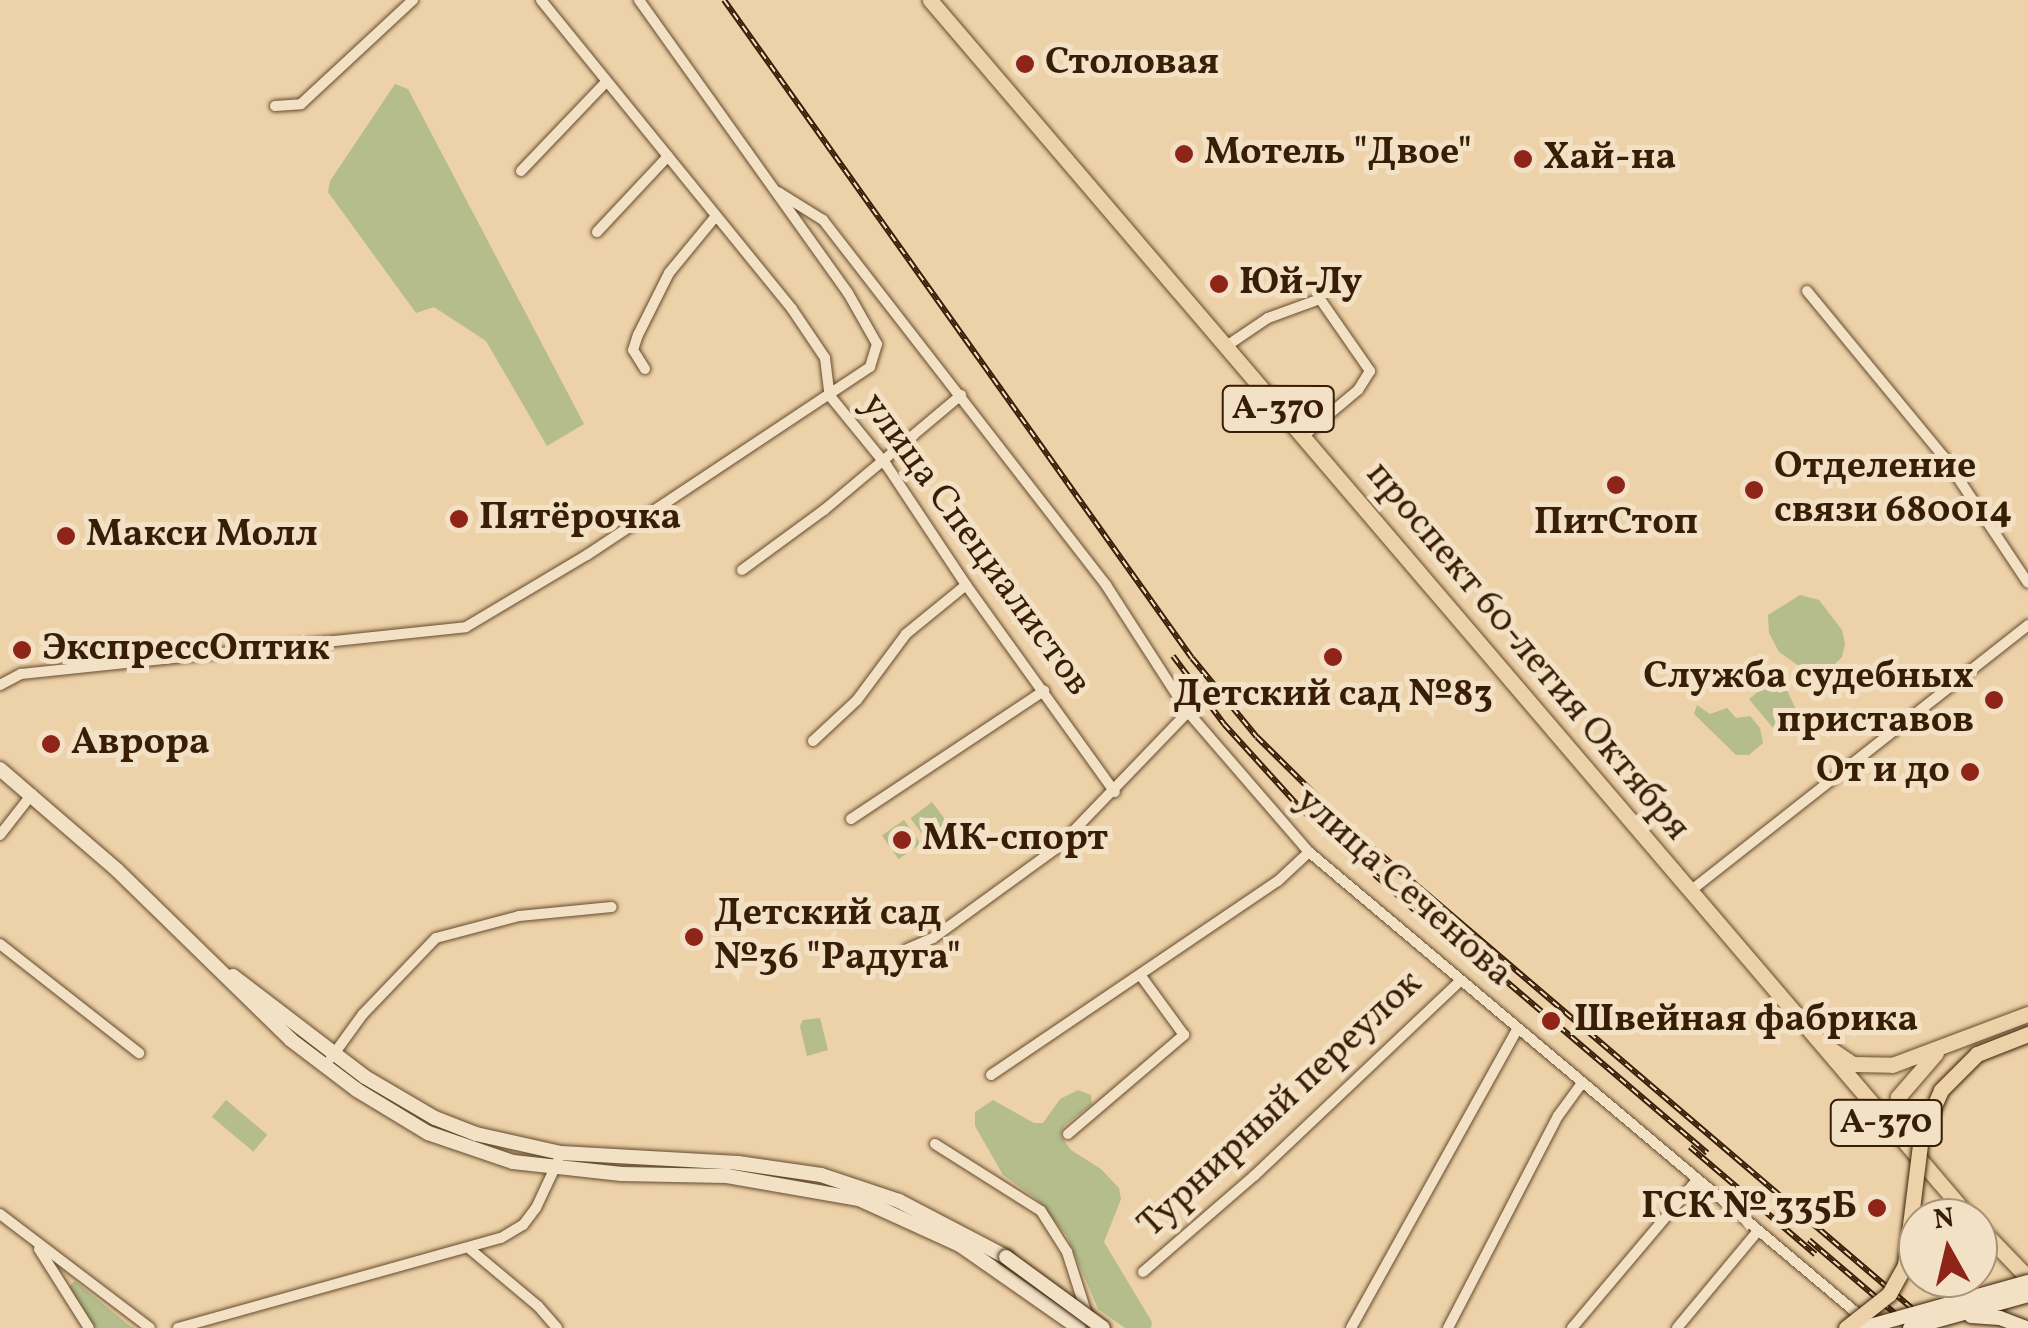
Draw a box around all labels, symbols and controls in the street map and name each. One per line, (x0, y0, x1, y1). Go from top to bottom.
place label: Столовая (1045, 41, 1219, 87)
marker: Столовая (1014, 53, 1036, 75)
place label: Мотель "Двое" (1204, 131, 1472, 177)
place label: Хай-на (1543, 136, 1676, 182)
marker: Мотель "Двое" (1173, 143, 1195, 165)
marker: Хай-на (1512, 148, 1534, 170)
place label: Юй-Лу (1239, 261, 1362, 307)
marker: Юй-Лу (1208, 273, 1230, 295)
road number: А-370 (1220, 379, 1336, 439)
street label: улица Специалистов (850, 385, 1100, 705)
place label: Отделение связи 680014 (1774, 445, 2012, 534)
street label: проспект 60-летия Октября (1355, 453, 1699, 851)
marker: ПитСтоп (1605, 474, 1627, 496)
marker: Отделение связи 680014 (1743, 479, 1765, 501)
place label: Пятёрочка (479, 496, 681, 542)
place label: ПитСтоп (1534, 501, 1698, 547)
marker: Пятёрочка (448, 508, 470, 530)
place label: Макси Молл (86, 513, 318, 559)
marker: Макси Молл (55, 525, 77, 547)
place label: ЭкспрессОптик (42, 627, 330, 673)
marker: ЭкспрессОптик (11, 639, 33, 661)
marker: Детский сад №83 (1322, 646, 1344, 668)
place label: Служба судебных приставов (1643, 655, 1974, 744)
place label: Детский сад №83 (1173, 673, 1493, 719)
marker: Служба судебных приставов (1983, 689, 2005, 711)
place label: Аврора (71, 721, 210, 767)
marker: Аврора (40, 733, 62, 755)
place label: От и до (1816, 749, 1950, 795)
marker: От и до (1959, 761, 1981, 783)
street label: улица Сеченова (1285, 779, 1521, 997)
place label: МК-спорт (922, 817, 1108, 863)
marker: МК-спорт (891, 829, 913, 851)
place label: Детский сад №36 "Радуга" (714, 892, 961, 982)
marker: Детский сад №36 "Радуга" (683, 926, 705, 948)
street label: Турнирный переулок (1130, 962, 1432, 1248)
place label: Швейная фабрика (1574, 998, 1918, 1044)
marker: Швейная фабрика (1538, 1008, 1564, 1034)
road number: А-370 (1828, 1093, 1944, 1153)
place label: ГСК № 335Б (1641, 1185, 1857, 1231)
marker: ГСК № 335Б (1866, 1197, 1888, 1219)
north arrow (1898, 1198, 1998, 1298)
text: N (1931, 1199, 1957, 1241)

